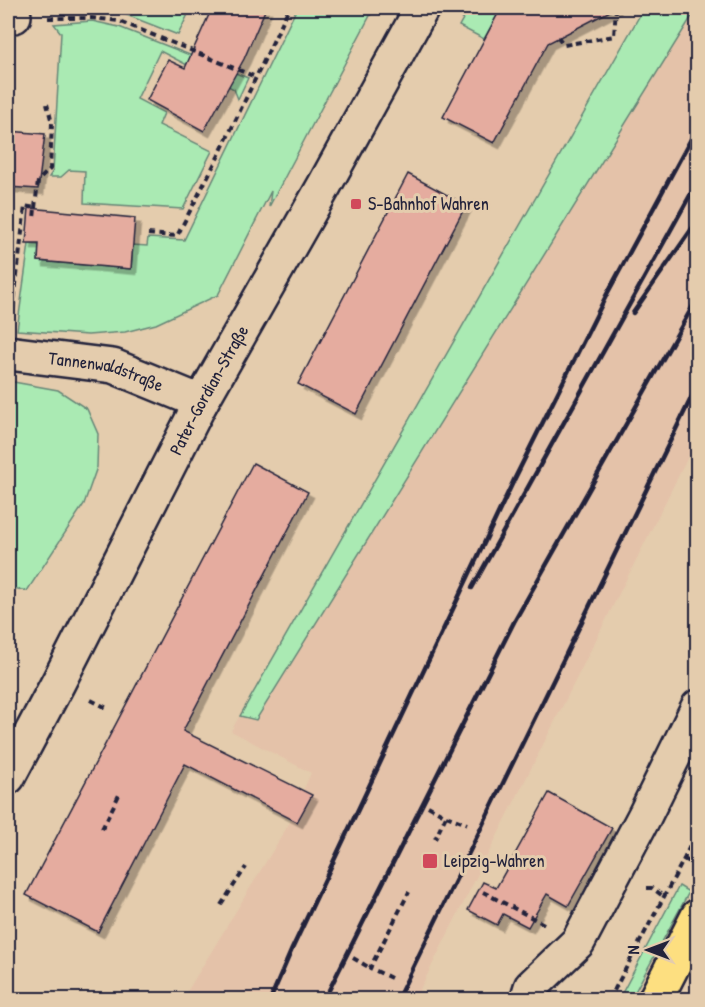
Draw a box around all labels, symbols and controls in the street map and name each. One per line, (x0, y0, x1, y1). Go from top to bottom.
place label: S-Bahnhof Wahren (368, 191, 489, 216)
marker: S-Bahnhof Wahren (349, 197, 363, 211)
street label: Pater-Gordian-Straße (163, 320, 254, 459)
street label: Tannenwaldstraße (47, 345, 167, 397)
place label: Leipzig-Wahren (444, 848, 545, 873)
marker: Leipzig-Wahren (421, 852, 439, 870)
north arrow (618, 920, 678, 980)
text: N (622, 945, 644, 954)

